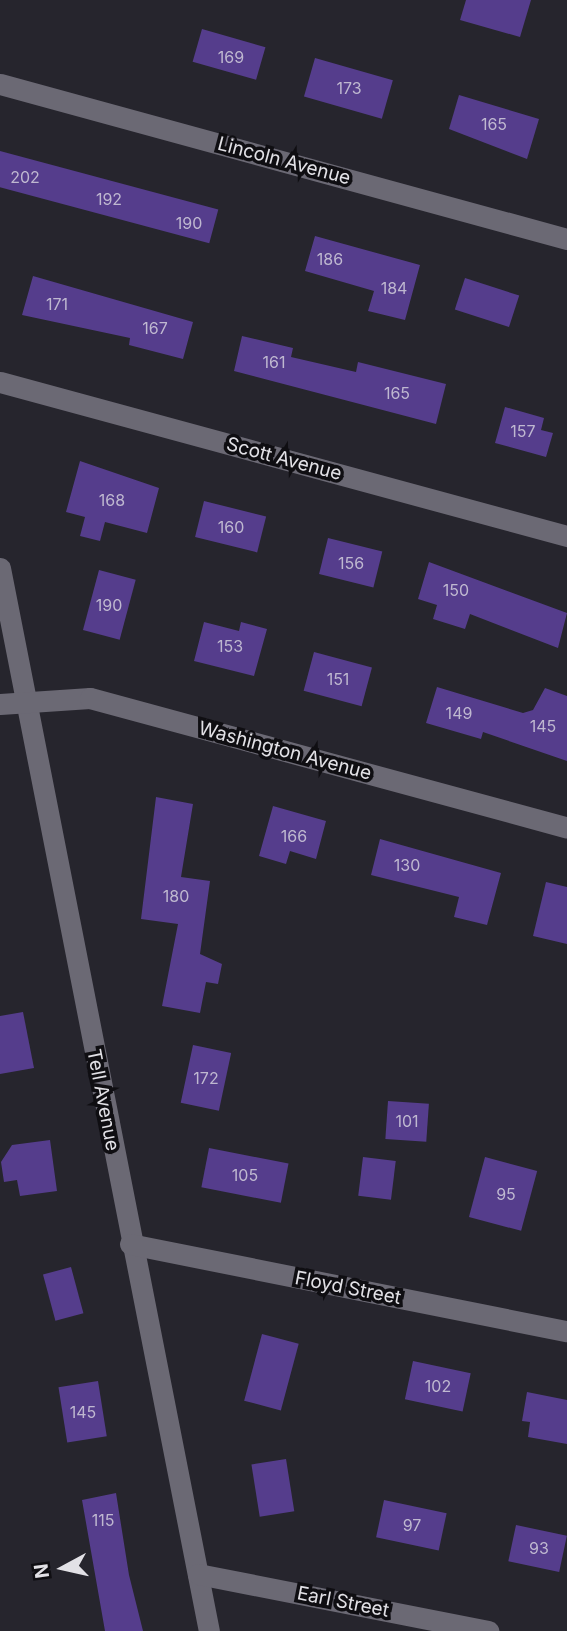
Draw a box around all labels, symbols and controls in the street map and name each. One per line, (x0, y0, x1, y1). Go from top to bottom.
house number: 169 (218, 47, 244, 67)
house number: 173 (336, 78, 362, 98)
house number: 165 (481, 114, 507, 134)
street label: Lincoln Avenue (215, 132, 353, 190)
house number: 202 (10, 167, 40, 187)
house number: 192 (96, 189, 122, 209)
house number: 190 (176, 213, 202, 233)
house number: 186 (317, 249, 343, 269)
house number: 184 (381, 278, 407, 298)
house number: 171 (46, 294, 68, 314)
house number: 167 (142, 318, 168, 338)
house number: 161 (263, 352, 285, 372)
house number: 165 (384, 383, 410, 403)
house number: 157 (510, 421, 536, 441)
street label: Scott Avenue (224, 433, 344, 485)
house number: 168 (99, 490, 125, 510)
house number: 160 (218, 517, 244, 537)
house number: 156 (338, 553, 364, 573)
house number: 150 (443, 580, 469, 600)
house number: 190 (96, 595, 122, 615)
house number: 153 (217, 636, 243, 656)
house number: 151 (327, 669, 349, 689)
house number: 149 (446, 703, 472, 723)
house number: 145 (530, 716, 556, 736)
street label: Washington Avenue (196, 717, 374, 785)
house number: 166 (281, 826, 307, 846)
house number: 130 (394, 855, 420, 875)
house number: 180 (163, 886, 189, 906)
street label: Tell Avenue (82, 1047, 124, 1153)
house number: 172 (193, 1068, 219, 1088)
house number: 101 (395, 1111, 419, 1131)
house number: 105 (232, 1165, 258, 1185)
house number: 95 (496, 1184, 516, 1204)
street label: Floyd Street (293, 1267, 403, 1309)
house number: 102 (425, 1376, 451, 1396)
house number: 145 (70, 1402, 96, 1422)
house number: 115 (92, 1510, 114, 1530)
house number: 97 (403, 1515, 421, 1535)
north arrow (28, 1533, 98, 1603)
house number: 93 (529, 1538, 549, 1558)
text: N (29, 1562, 54, 1580)
street label: Earl Street (295, 1582, 391, 1622)

